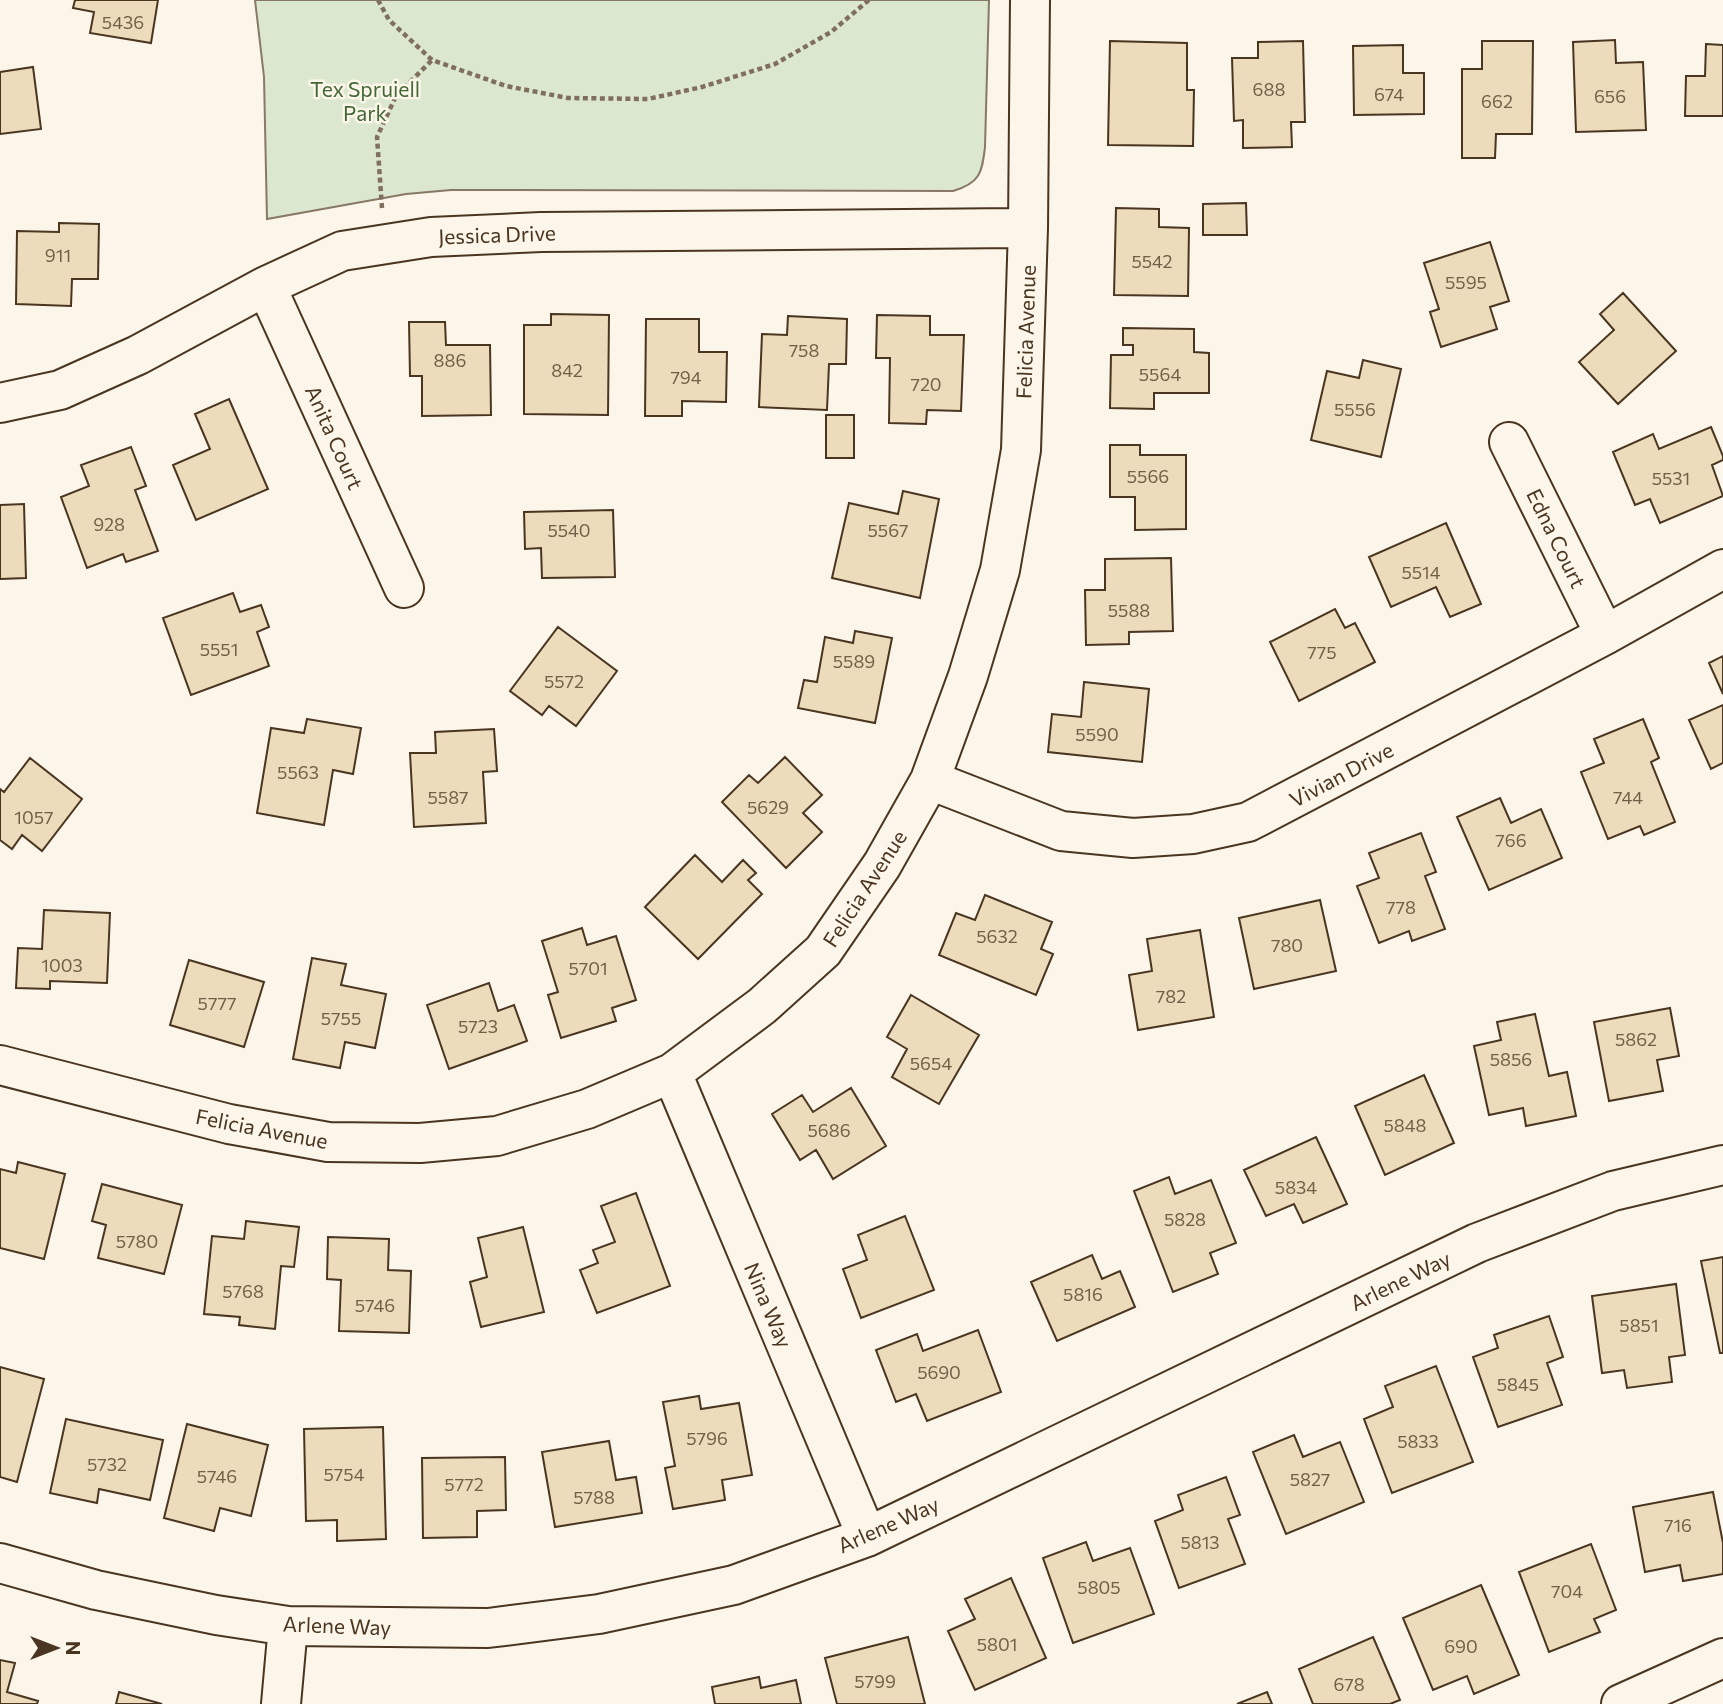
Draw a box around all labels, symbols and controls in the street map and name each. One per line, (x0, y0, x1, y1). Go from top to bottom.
house number: 5436 (102, 11, 144, 33)
park label: Tex Spruiell Park (310, 76, 420, 125)
house number: 688 (1253, 78, 1285, 100)
house number: 674 (1374, 83, 1404, 105)
house number: 656 (1594, 85, 1626, 107)
house number: 662 (1481, 90, 1513, 112)
street label: Jessica Drive (438, 219, 556, 249)
house number: 911 (45, 244, 71, 266)
house number: 5542 (1131, 250, 1173, 272)
street label: Felicia Avenue (1010, 265, 1040, 399)
house number: 5595 (1445, 271, 1487, 293)
house number: 758 (789, 339, 819, 361)
house number: 886 (434, 349, 466, 371)
house number: 842 (551, 359, 583, 381)
house number: 5564 (1139, 363, 1181, 385)
house number: 794 (670, 366, 702, 388)
house number: 720 (910, 373, 942, 395)
street label: Anita Court (301, 381, 369, 493)
house number: 5556 (1334, 398, 1376, 420)
house number: 5566 (1127, 465, 1169, 487)
house number: 5531 (1652, 467, 1690, 489)
street label: Edna Court (1522, 484, 1592, 592)
house number: 928 (93, 513, 125, 535)
house number: 5540 (547, 519, 591, 541)
house number: 5567 (867, 519, 909, 541)
house number: 5514 (1401, 561, 1441, 583)
house number: 5588 (1108, 599, 1150, 621)
house number: 5551 (200, 638, 238, 660)
house number: 775 (1307, 641, 1337, 663)
house number: 5589 (833, 650, 875, 672)
house number: 5572 (544, 670, 584, 692)
house number: 5590 (1075, 723, 1119, 745)
street label: Vivian Drive (1285, 736, 1397, 812)
house number: 5563 (277, 761, 319, 783)
house number: 5587 (427, 786, 469, 808)
house number: 744 (1613, 786, 1643, 808)
house number: 5629 (747, 796, 789, 818)
house number: 1057 (14, 806, 54, 828)
street label: Felicia Avenue (817, 825, 911, 951)
house number: 766 (1495, 829, 1527, 851)
house number: 778 (1386, 896, 1416, 918)
house number: 5632 (976, 925, 1018, 947)
house number: 780 (1271, 934, 1303, 956)
house number: 1003 (41, 954, 83, 976)
house number: 5701 (568, 957, 608, 979)
house number: 782 (1156, 985, 1186, 1007)
house number: 5777 (198, 992, 236, 1014)
house number: 5755 (321, 1007, 361, 1029)
house number: 5723 (458, 1015, 498, 1037)
house number: 5862 (1615, 1028, 1657, 1050)
house number: 5856 (1490, 1048, 1532, 1070)
house number: 5654 (910, 1052, 952, 1074)
street label: Felicia Avenue (194, 1103, 330, 1153)
house number: 5848 (1384, 1114, 1427, 1136)
house number: 5686 (807, 1119, 851, 1141)
house number: 5834 (1275, 1176, 1317, 1198)
house number: 5828 (1164, 1208, 1206, 1230)
house number: 5780 (116, 1230, 158, 1252)
street label: Arlene Way (1346, 1245, 1454, 1315)
street label: Nina Way (740, 1259, 798, 1352)
house number: 5768 (222, 1280, 264, 1302)
house number: 5816 (1063, 1283, 1103, 1305)
house number: 5746 (355, 1294, 395, 1316)
house number: 5851 (1619, 1314, 1659, 1336)
house number: 5690 (917, 1361, 961, 1383)
house number: 5845 (1497, 1373, 1539, 1395)
house number: 5796 (686, 1427, 728, 1449)
house number: 5833 (1397, 1430, 1439, 1452)
house number: 5732 (87, 1453, 127, 1475)
house number: 5754 (324, 1463, 365, 1485)
house number: 5746 (197, 1465, 237, 1487)
house number: 5827 (1290, 1468, 1330, 1490)
house number: 5772 (444, 1473, 484, 1495)
house number: 5788 (573, 1486, 615, 1508)
street label: Arlene Way (833, 1490, 943, 1557)
house number: 716 (1664, 1514, 1692, 1536)
house number: 5813 (1180, 1531, 1220, 1553)
house number: 5805 (1077, 1576, 1121, 1598)
house number: 704 (1551, 1580, 1583, 1602)
street label: Arlene Way (282, 1611, 392, 1639)
north arrow (21, 1613, 91, 1683)
house number: 5801 (977, 1633, 1017, 1655)
house number: 690 (1444, 1635, 1478, 1657)
text: N (62, 1641, 85, 1655)
house number: 5799 (854, 1670, 896, 1692)
house number: 678 (1333, 1673, 1365, 1695)

